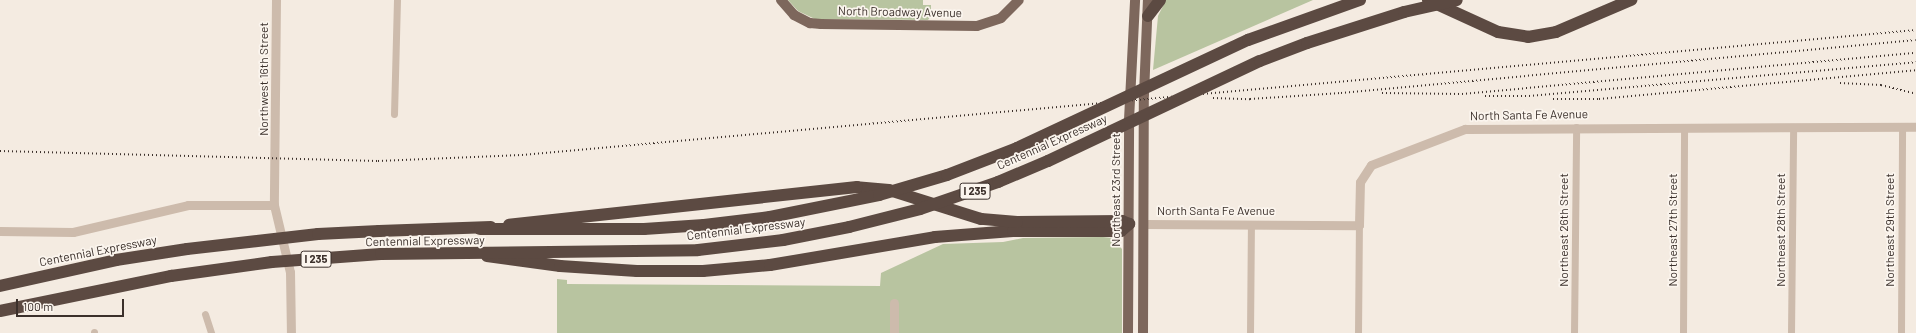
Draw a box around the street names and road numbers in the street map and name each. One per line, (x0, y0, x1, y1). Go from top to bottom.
street label: North Broadway Avenue (838, 4, 962, 20)
street label: Northwest 16th Street (257, 22, 271, 136)
street label: North Santa Fe Avenue (1470, 107, 1588, 123)
street label: Centennial Expressway (995, 111, 1109, 173)
street label: Northeast 23rd Street (1109, 133, 1123, 247)
street label: Northeast 26th Street (1557, 173, 1571, 287)
street label: Northeast 27th Street (1666, 173, 1680, 287)
street label: Northeast 28th Street (1774, 173, 1788, 287)
street label: Northeast 29th Street (1883, 173, 1897, 287)
road number: I 235 (959, 182, 991, 200)
street label: North Santa Fe Avenue (1157, 204, 1275, 218)
street label: Centennial Expressway (686, 215, 806, 243)
street label: Centennial Expressway (38, 233, 158, 269)
street label: Centennial Expressway (365, 233, 485, 249)
road number: I 235 (300, 250, 332, 268)

